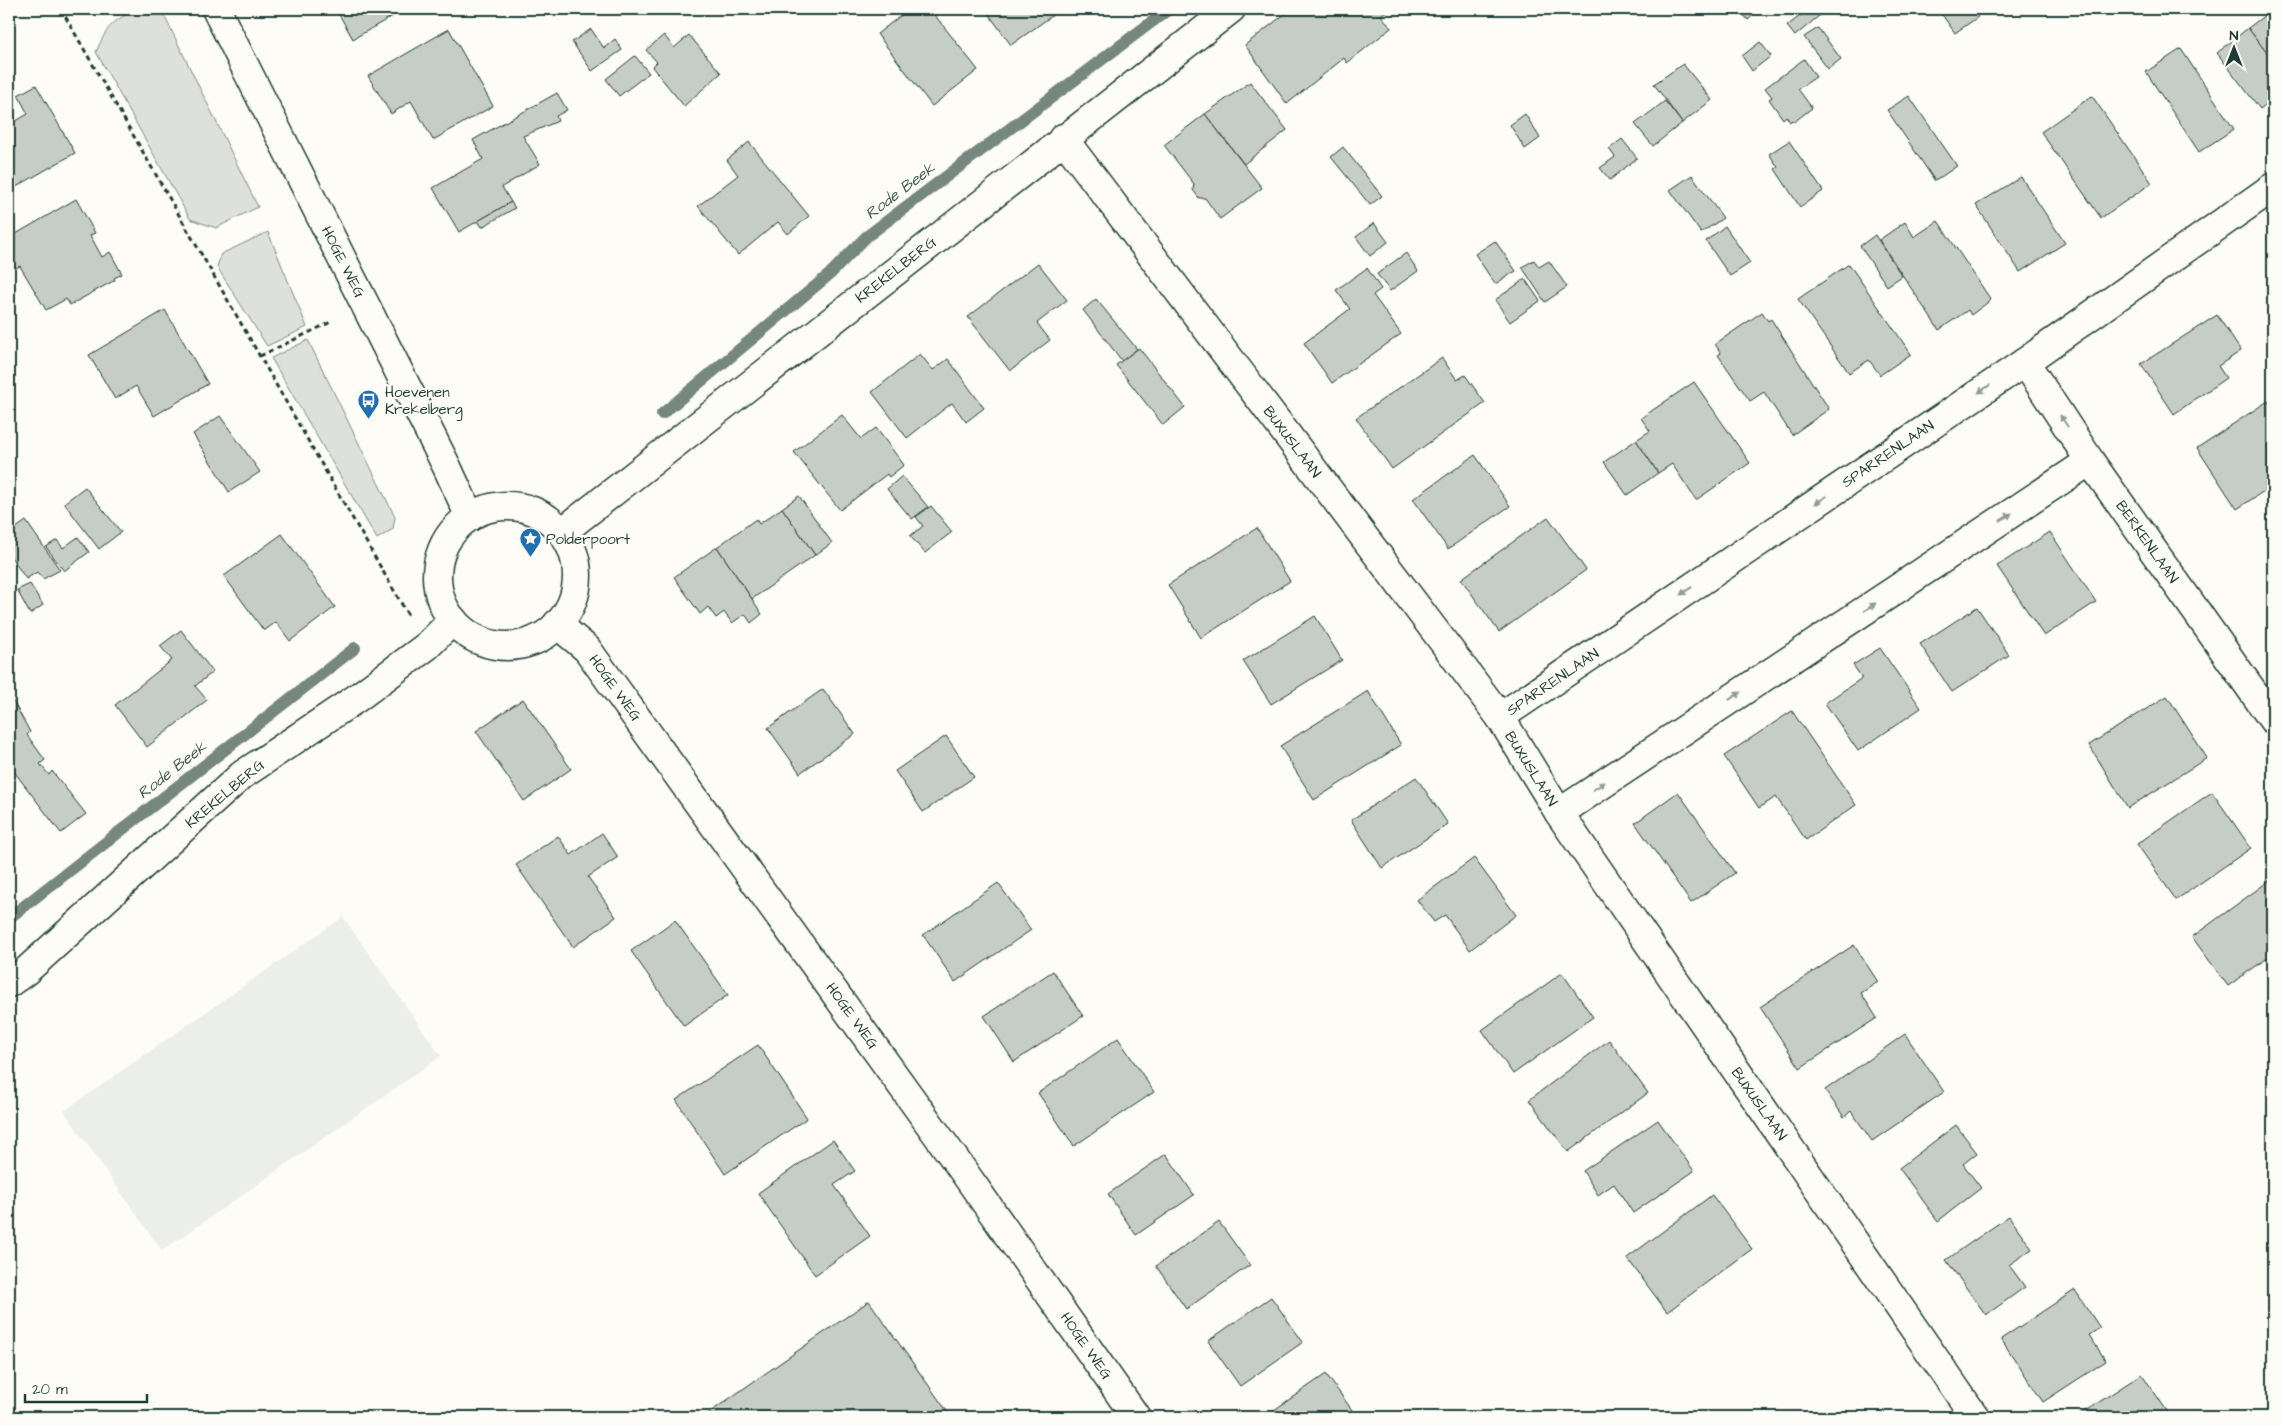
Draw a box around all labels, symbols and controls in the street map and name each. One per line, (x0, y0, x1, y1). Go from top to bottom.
north arrow (2210, 22, 2260, 72)
text: N (2230, 26, 2239, 46)
water label: Rode Beek (861, 157, 940, 225)
street label: HOGE WEG (316, 223, 370, 302)
street label: KREKELBERG (851, 231, 941, 308)
place label: Hoevenen Krekelberg (385, 382, 463, 421)
one-way arrow (1978, 384, 1991, 394)
bus stop icon: Hoevenen Krekelberg (357, 389, 381, 420)
street label: BUXUSLAAN (1258, 402, 1326, 482)
one-way arrow (2059, 414, 2068, 427)
street label: SPARRENLAAN (1838, 415, 1938, 493)
one-way arrow (1814, 495, 1828, 505)
street label: BERKENLAAN (2111, 496, 2183, 588)
one-way arrow (1999, 512, 2013, 522)
place icon: Polderpoort (518, 527, 542, 558)
place label: Polderpoort (546, 529, 630, 550)
one-way arrow (1680, 586, 1693, 596)
one-way arrow (1864, 602, 1877, 612)
street label: SPARRENLAAN (1503, 643, 1603, 721)
street label: HOGE WEG (584, 650, 647, 726)
one-way arrow (1728, 692, 1742, 701)
street label: BUXUSLAAN (1500, 727, 1562, 811)
water label: Rode Beek (133, 735, 212, 804)
street label: KREKELBERG (181, 754, 270, 833)
one-way arrow (1593, 781, 1606, 791)
street label: HOGE WEG (821, 978, 884, 1054)
street label: BUXUSLAAN (1726, 1063, 1792, 1145)
street label: HOGE WEG (1055, 1308, 1117, 1384)
scale bar (25, 1371, 148, 1403)
text: 20 m (32, 1379, 68, 1400)

